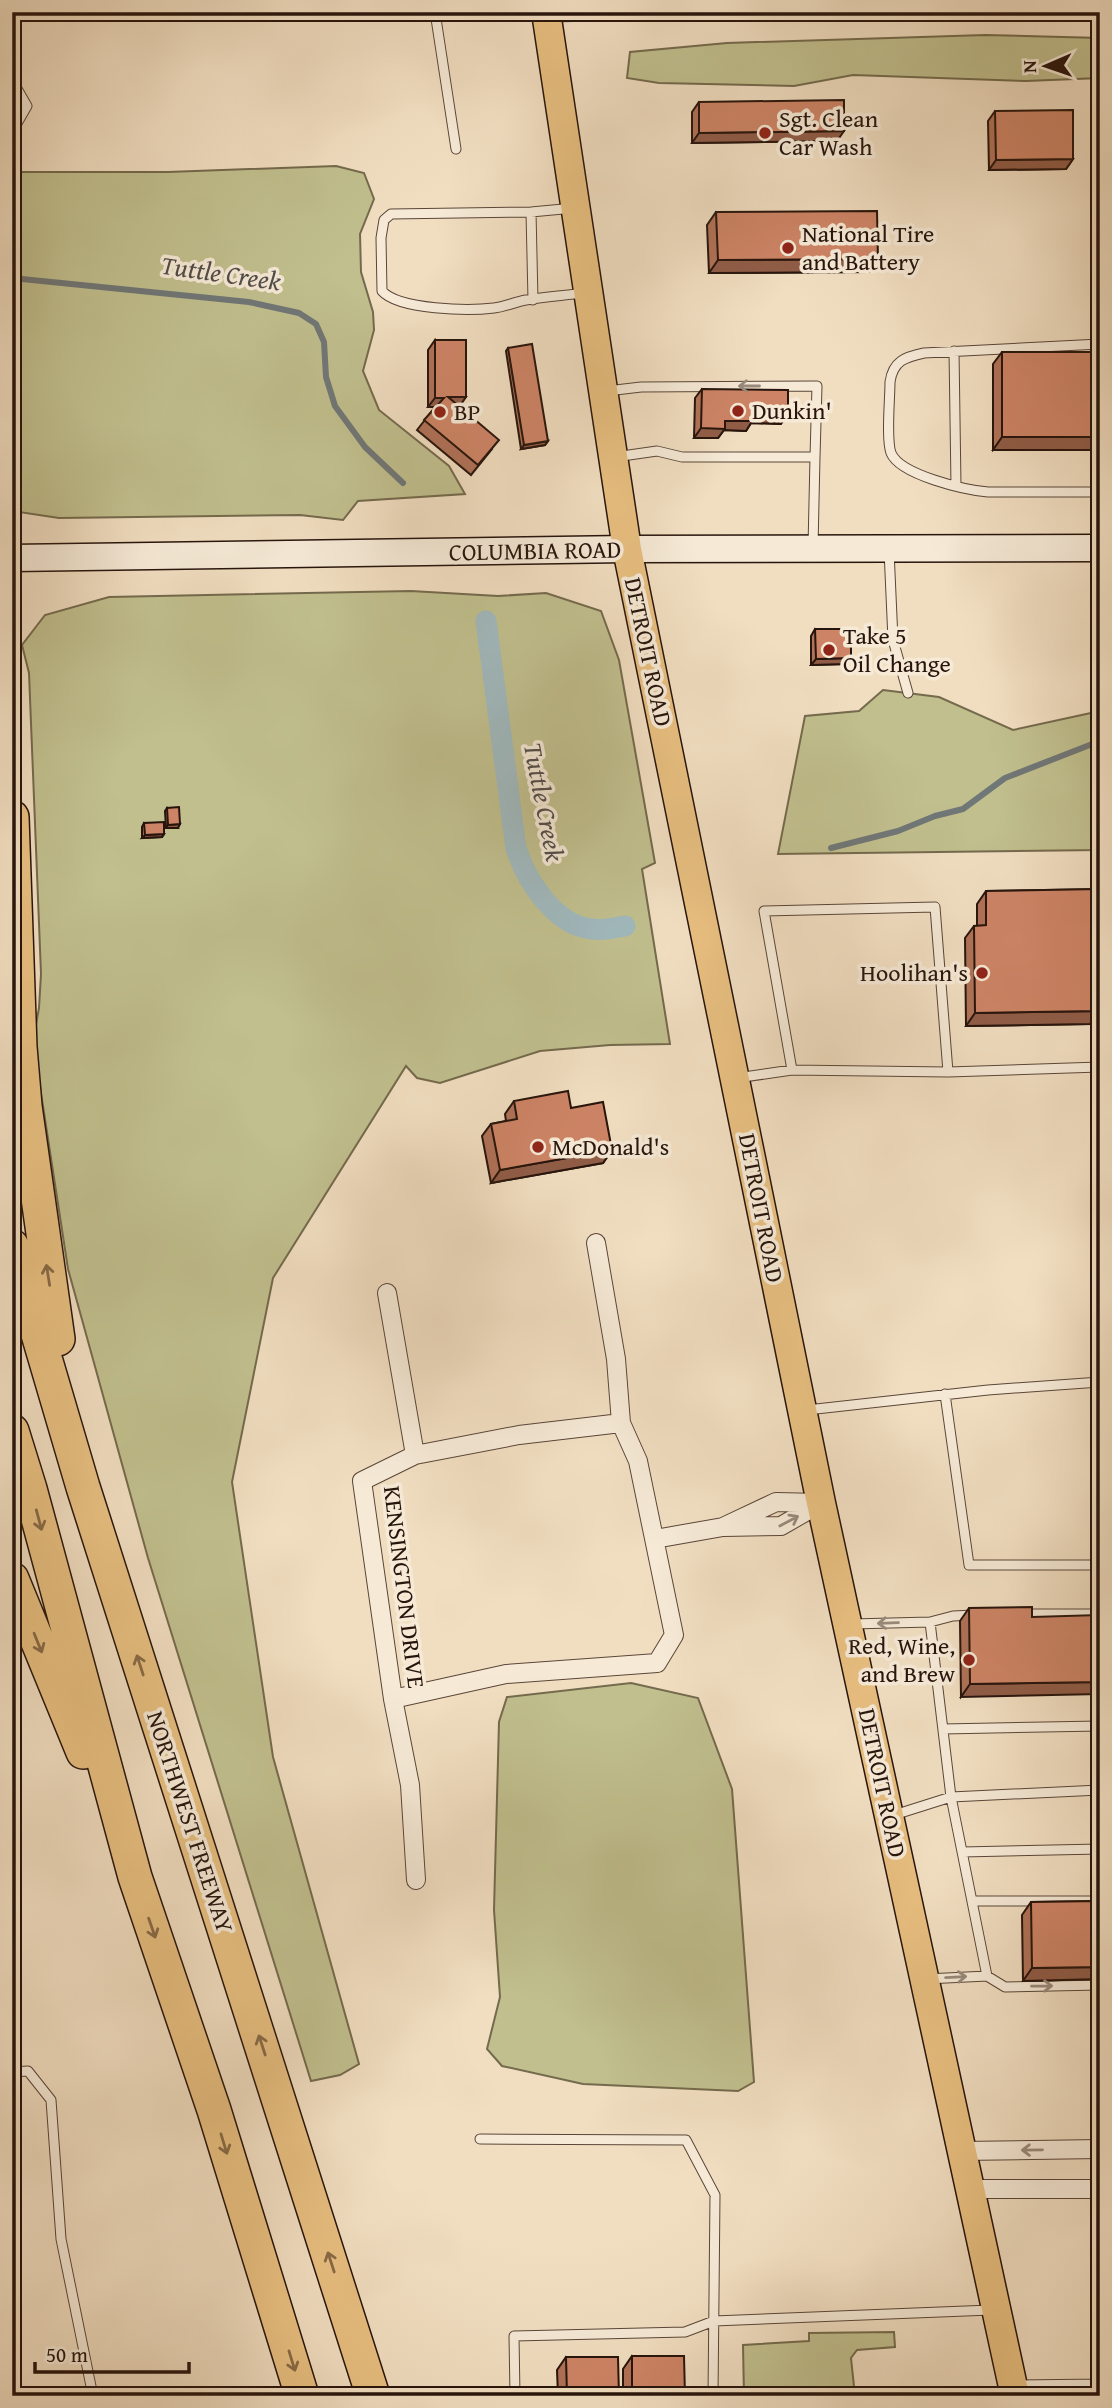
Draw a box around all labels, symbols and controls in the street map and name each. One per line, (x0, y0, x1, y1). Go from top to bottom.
north arrow (1010, 32, 1080, 102)
text: N (1015, 59, 1043, 73)
place label: Sgt. Clean Car Wash (779, 101, 879, 164)
marker: Sgt. Clean Car Wash (757, 125, 773, 141)
place label: National Tire and Battery (802, 216, 934, 279)
marker: National Tire and Battery (780, 240, 796, 256)
water label: Tuttle Creek (159, 245, 283, 300)
one-way arrow (738, 379, 761, 393)
place label: Dunkin' (752, 393, 832, 428)
place label: BP (454, 394, 481, 429)
marker: Dunkin' (730, 403, 746, 419)
marker: BP (432, 404, 448, 420)
street label: COLUMBIA ROAD (448, 531, 622, 570)
street label: DETROIT ROAD (616, 574, 681, 730)
place label: Take 5 Oil Change (843, 618, 951, 681)
marker: Take 5 Oil Change (821, 642, 837, 658)
water label: Tuttle Creek (514, 739, 575, 865)
place label: Hoolihan's (860, 955, 968, 990)
marker: Hoolihan's (974, 965, 990, 981)
place label: McDonald's (552, 1129, 669, 1164)
street label: DETROIT ROAD (730, 1130, 793, 1286)
marker: McDonald's (530, 1139, 546, 1155)
one-way arrow (41, 1264, 54, 1286)
street label: KENSINGTON DRIVE (375, 1484, 434, 1690)
one-way arrow (33, 1509, 46, 1531)
one-way arrow (779, 1513, 799, 1527)
one-way arrow (877, 1617, 900, 1630)
place label: Red, Wine, and Brew (848, 1628, 955, 1691)
one-way arrow (32, 1631, 45, 1653)
marker: Red, Wine, and Brew (961, 1652, 977, 1668)
one-way arrow (133, 1654, 146, 1676)
street label: DETROIT ROAD (850, 1705, 915, 1861)
street label: NORTHWEST FREEWAY (138, 1707, 243, 1937)
one-way arrow (147, 1916, 159, 1938)
one-way arrow (944, 1971, 967, 1984)
one-way arrow (1030, 1979, 1053, 1993)
one-way arrow (254, 2035, 267, 2057)
one-way arrow (219, 2132, 232, 2154)
one-way arrow (1020, 2143, 1043, 2156)
one-way arrow (324, 2251, 337, 2273)
scale bar (35, 2331, 189, 2375)
text: 50 m (46, 2339, 88, 2370)
one-way arrow (286, 2350, 299, 2372)

